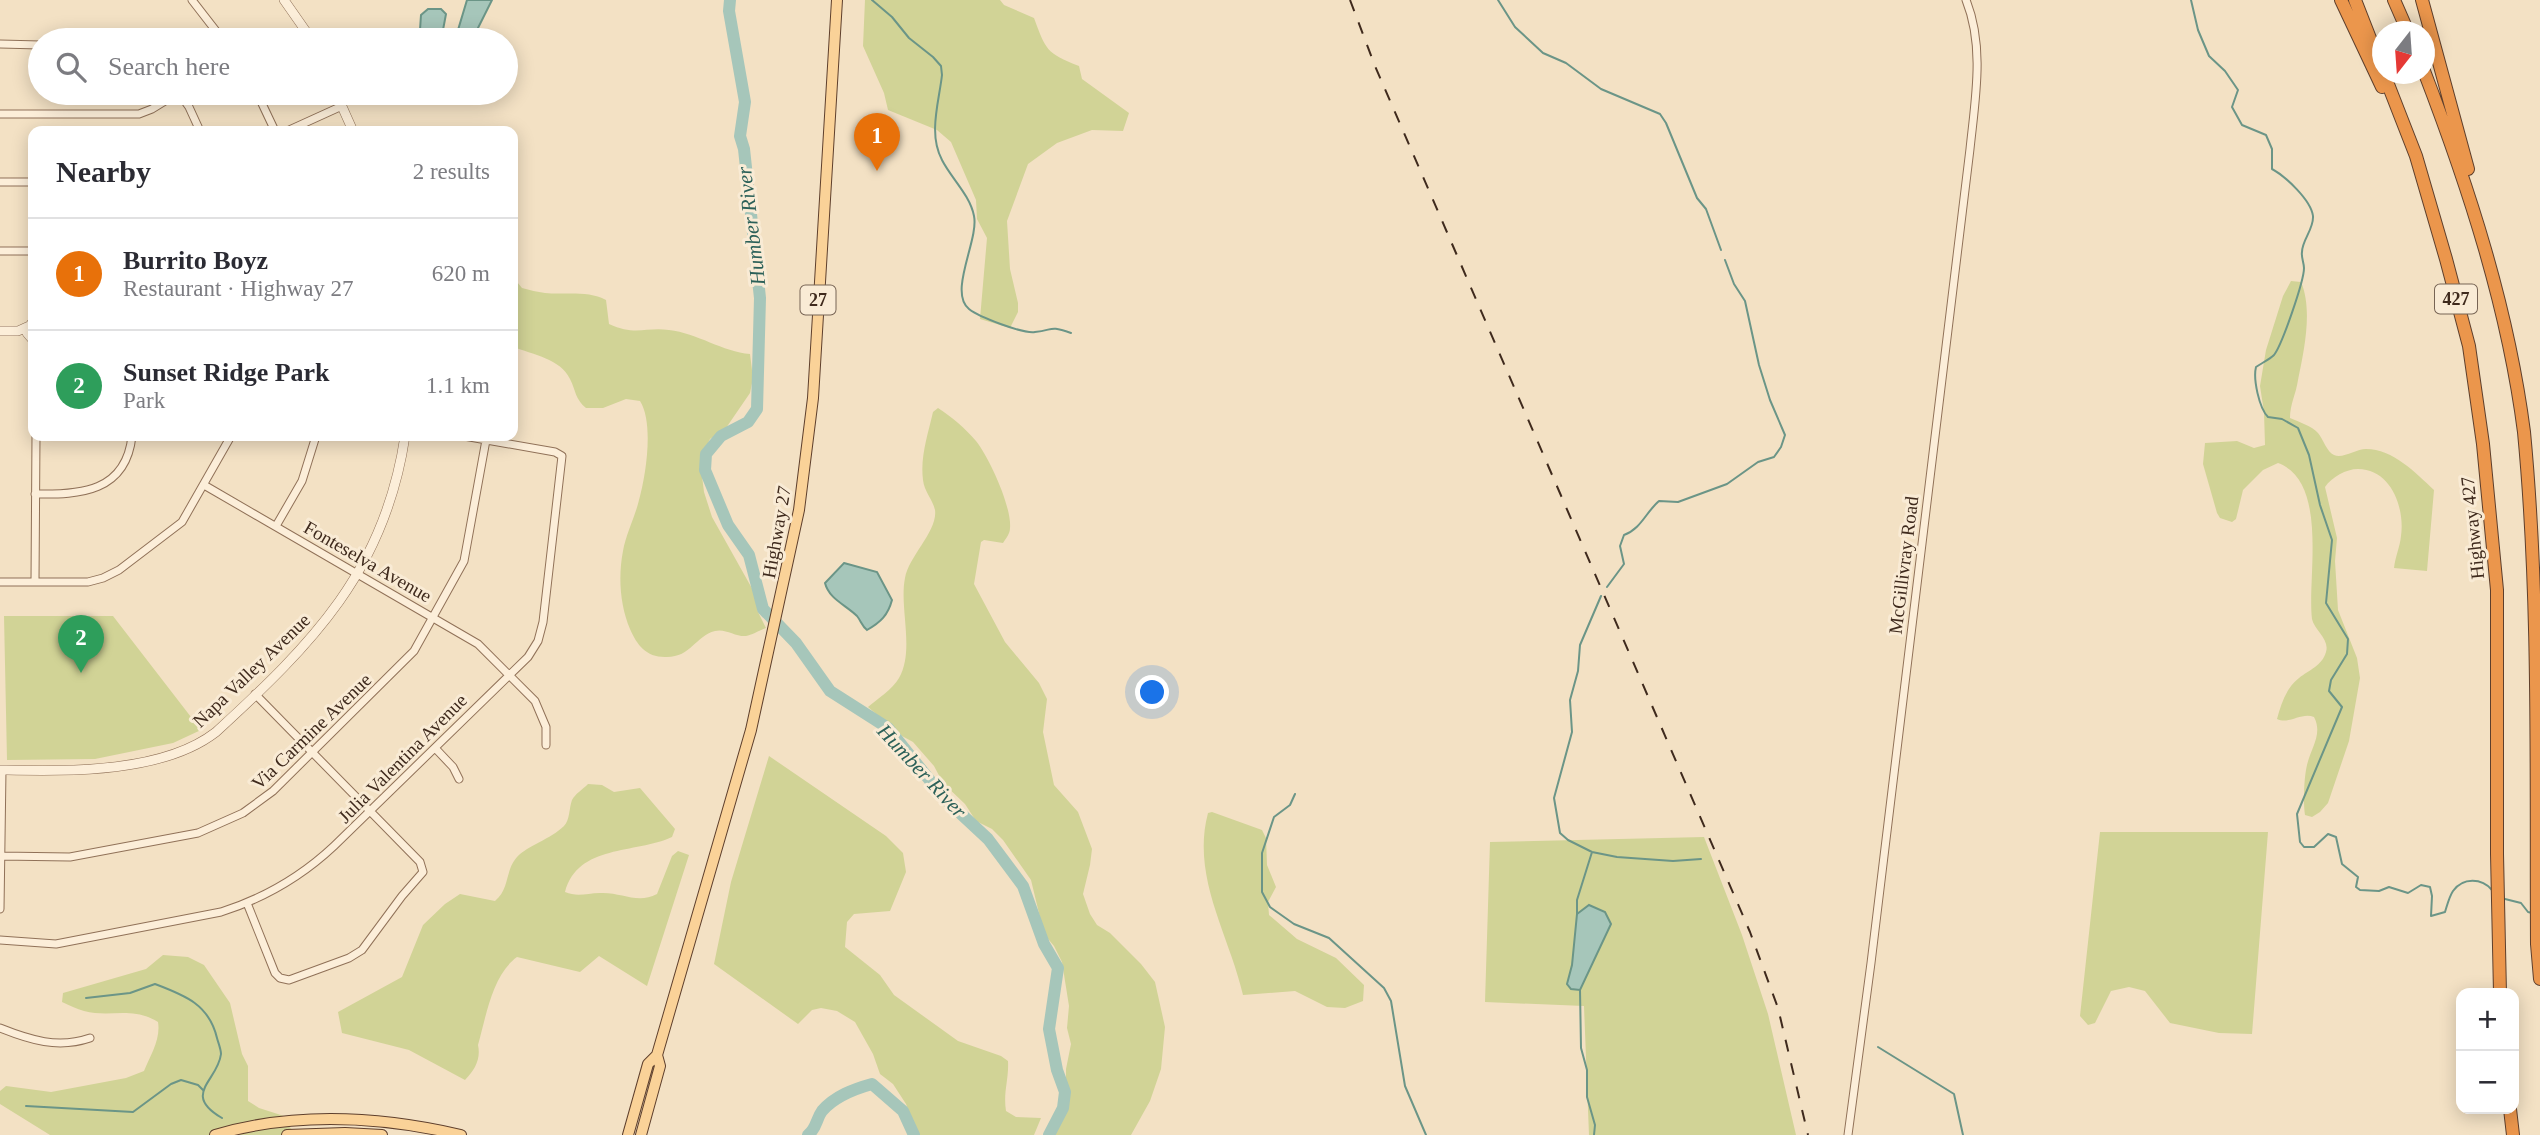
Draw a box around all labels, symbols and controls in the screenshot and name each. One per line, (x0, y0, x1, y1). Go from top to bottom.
north arrow (2372, 21, 2435, 84)
search box (28, 28, 518, 105)
icon: search (52, 48, 90, 86)
text: Search here (108, 52, 230, 81)
pin: 1 (854, 113, 900, 171)
text: Nearby (56, 155, 151, 188)
text: 2 results (413, 159, 490, 184)
water label: Humber River (732, 164, 770, 288)
text: Burrito Boyz (123, 246, 268, 275)
text: 1 (73, 261, 85, 286)
text: 620 m (432, 261, 490, 286)
text: Restaurant · Highway 27 (123, 276, 354, 301)
road number: 427 (2435, 284, 2477, 314)
road number: 27 (800, 286, 836, 314)
text: Sunset Ridge Park (123, 358, 330, 387)
text: 2 (73, 373, 85, 398)
text: 1.1 km (426, 373, 490, 398)
text: Park (123, 388, 165, 413)
street label: Highway 427 (2457, 476, 2488, 580)
street label: Highway 27 (758, 484, 795, 580)
street label: McGillivray Road (1885, 494, 1922, 635)
street label: Fonteselva Avenue (300, 516, 435, 606)
street label: Napa Valley Avenue (189, 609, 314, 732)
pin: 2 (58, 615, 104, 673)
street label: Via Carmine Avenue (247, 669, 375, 794)
your location (1135, 675, 1169, 709)
street label: Julia Valentina Avenue (334, 690, 471, 827)
water label: Humber River (872, 718, 972, 824)
map controls (2456, 988, 2519, 1114)
button: + (2456, 988, 2519, 1051)
button: − (2456, 1051, 2519, 1114)

